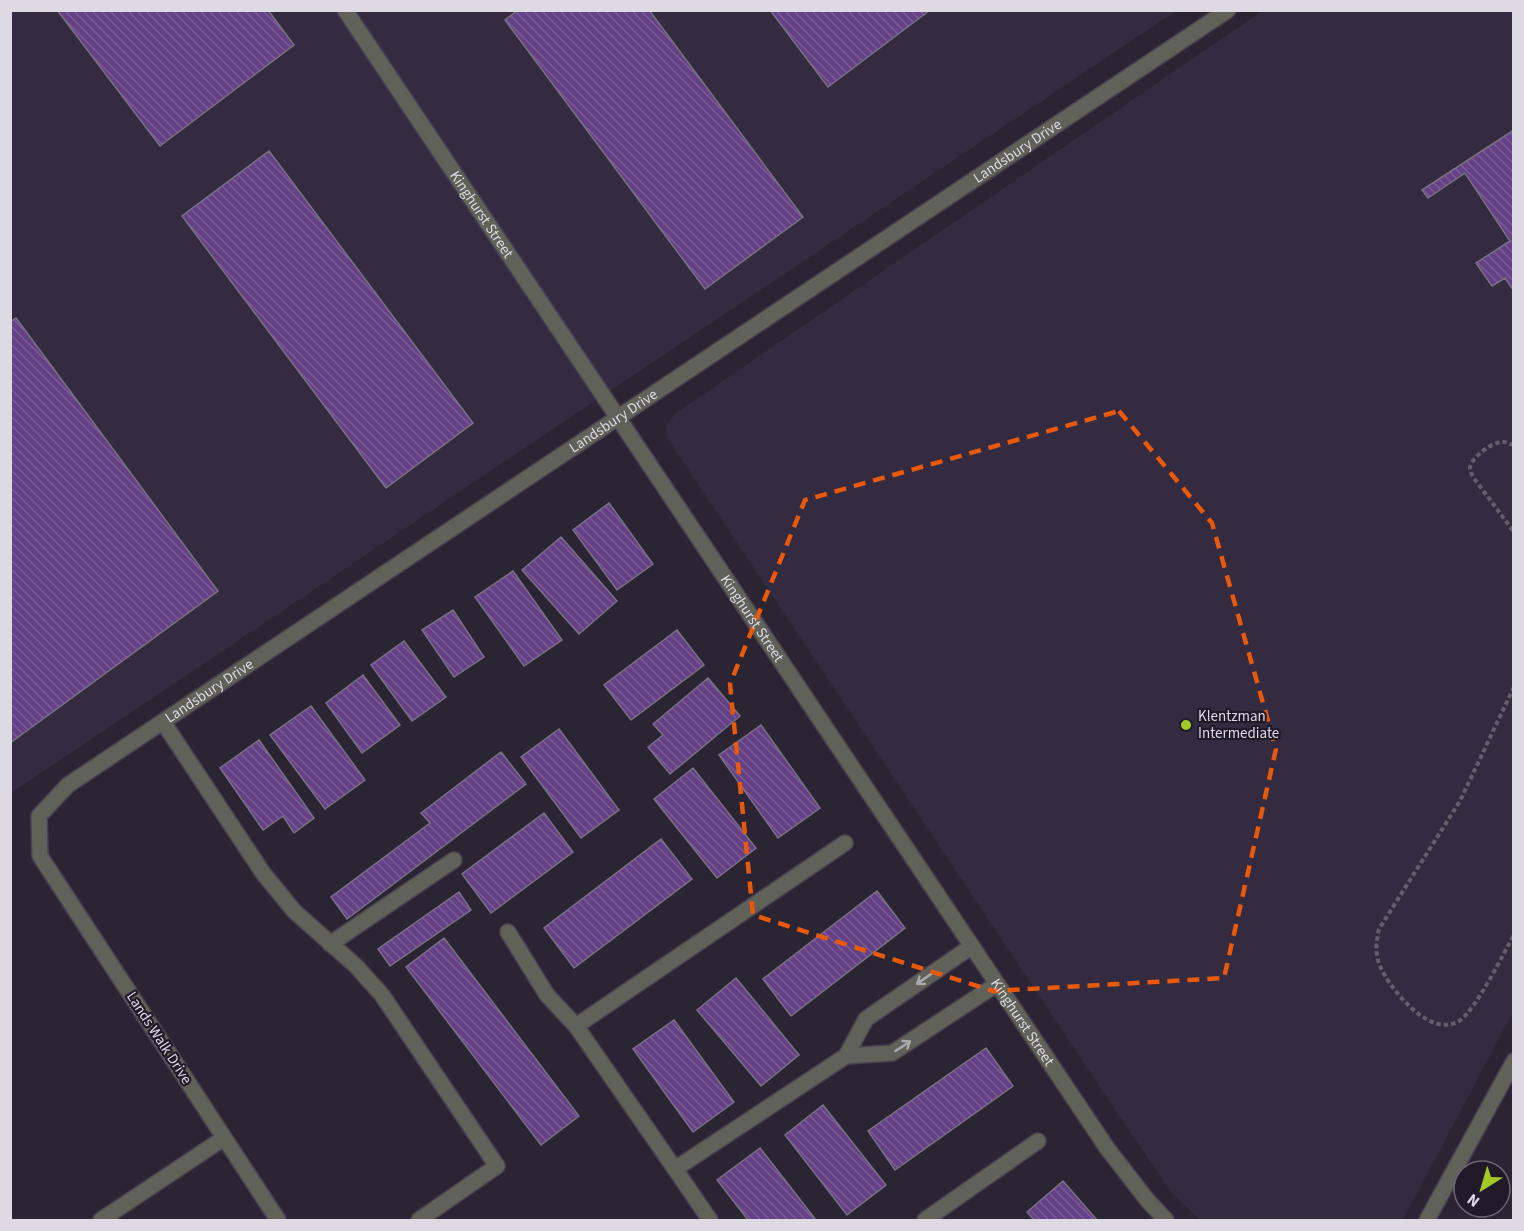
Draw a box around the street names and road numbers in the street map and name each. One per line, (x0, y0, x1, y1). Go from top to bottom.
street label: Landsbury Drive (969, 114, 1066, 188)
street label: Kinghurst Street (445, 166, 519, 262)
street label: Landsbury Drive (565, 384, 662, 458)
street label: Kinghurst Street (715, 570, 789, 666)
street label: Landsbury Drive (161, 654, 257, 728)
street label: Kinghurst Street (986, 974, 1060, 1070)
street label: Lands Walk Drive (121, 988, 197, 1088)

